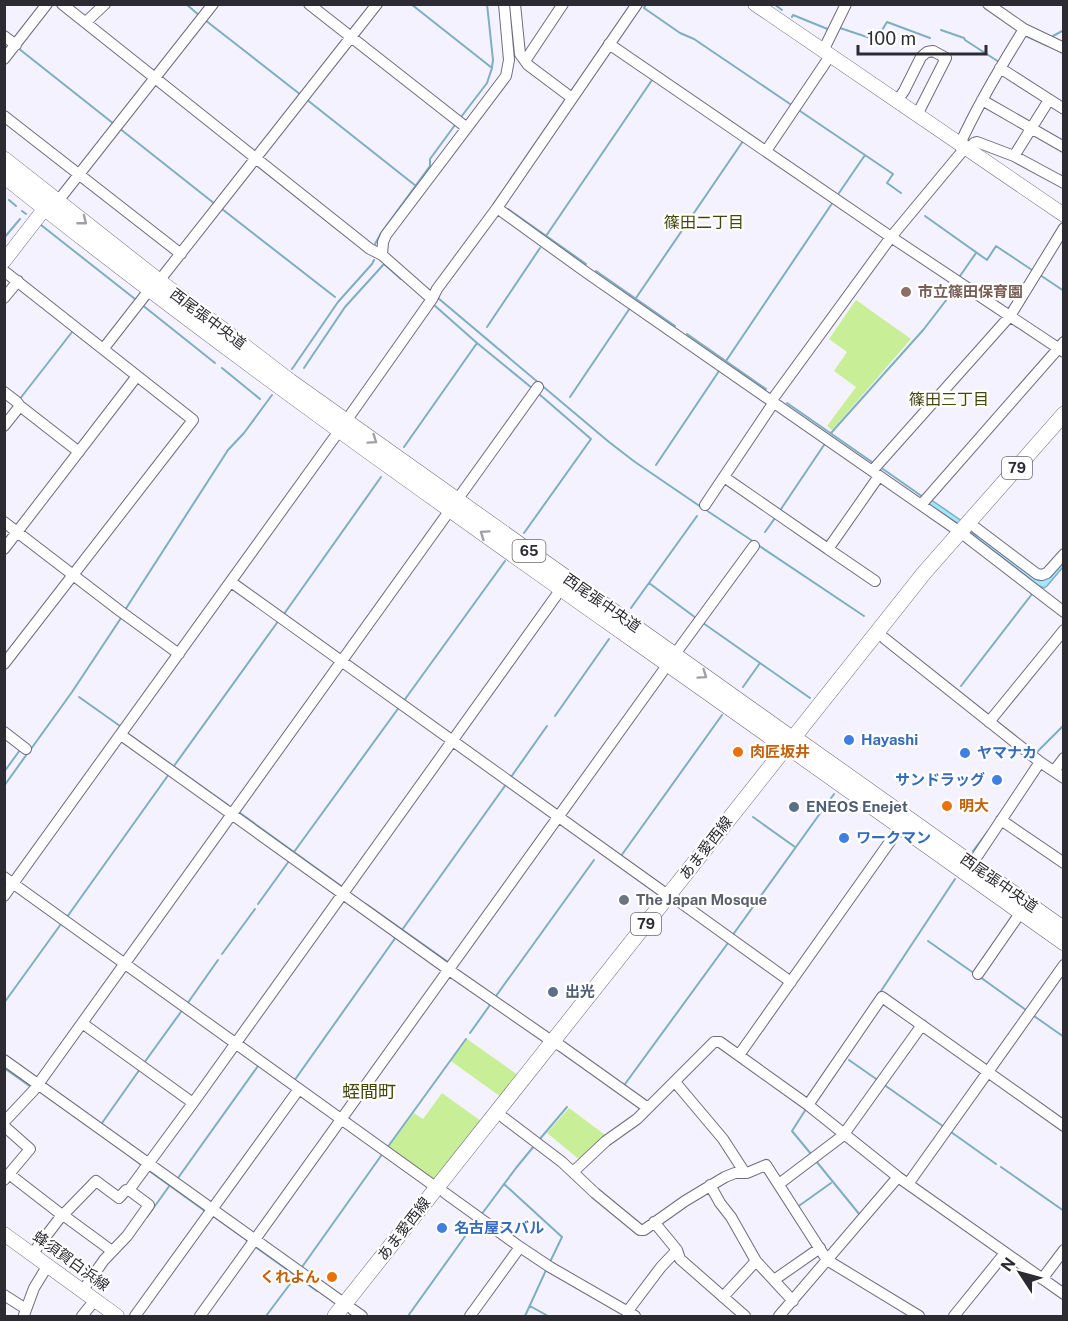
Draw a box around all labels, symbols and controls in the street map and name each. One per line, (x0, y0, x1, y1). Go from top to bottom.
scale bar (858, 18, 986, 56)
text: 100 m (867, 28, 916, 49)
district label: 篠田二丁目 (664, 213, 744, 232)
one-way arrow (77, 214, 88, 225)
place label: 市立篠田保育園 (918, 283, 1023, 300)
street label: 西尾張中央道 (167, 285, 249, 352)
marker: 市立篠田保育園 (899, 285, 913, 299)
district label: 篠田三丁目 (909, 390, 989, 409)
one-way arrow (367, 433, 378, 444)
road number: 79 (1002, 457, 1032, 479)
one-way arrow (480, 530, 491, 541)
road number: 65 (512, 540, 546, 562)
street label: 西尾張中央道 (561, 570, 644, 635)
one-way arrow (697, 668, 708, 679)
place label: Hayashi (861, 731, 918, 748)
marker: Hayashi (842, 733, 856, 747)
place label: 肉匠坂井 (750, 743, 810, 760)
place label: ヤマナカ (977, 744, 1037, 761)
marker: 肉匠坂井 (731, 745, 745, 759)
marker: ヤマナカ (958, 746, 972, 760)
place label: サンドラッグ (895, 771, 985, 788)
marker: サンドラッグ (990, 773, 1004, 787)
place label: 明大 (959, 797, 989, 814)
place label: ENEOS Enejet (806, 798, 908, 815)
marker: 明大 (940, 799, 954, 813)
marker: ENEOS Enejet (787, 800, 801, 814)
street label: あま愛西線 (676, 813, 735, 882)
place label: ワークマン (856, 829, 931, 846)
marker: ワークマン (837, 831, 851, 845)
street label: 西尾張中央道 (958, 850, 1041, 915)
place label: The Japan Mosque (636, 891, 767, 908)
marker: The Japan Mosque (617, 893, 631, 907)
road number: 79 (631, 913, 661, 935)
place label: 出光 (565, 983, 595, 1000)
marker: 出光 (546, 985, 560, 999)
district label: 蛭間町 (342, 1081, 396, 1102)
street label: あま愛西線 (374, 1194, 433, 1263)
place label: 名古屋スバル (454, 1219, 544, 1236)
marker: 名古屋スバル (435, 1221, 449, 1235)
street label: 蜂須賀白浜線 (30, 1227, 113, 1294)
north arrow (990, 1243, 1050, 1303)
text: N (997, 1254, 1020, 1275)
place label: くれよん (260, 1268, 320, 1285)
marker: くれよん (325, 1270, 339, 1284)

